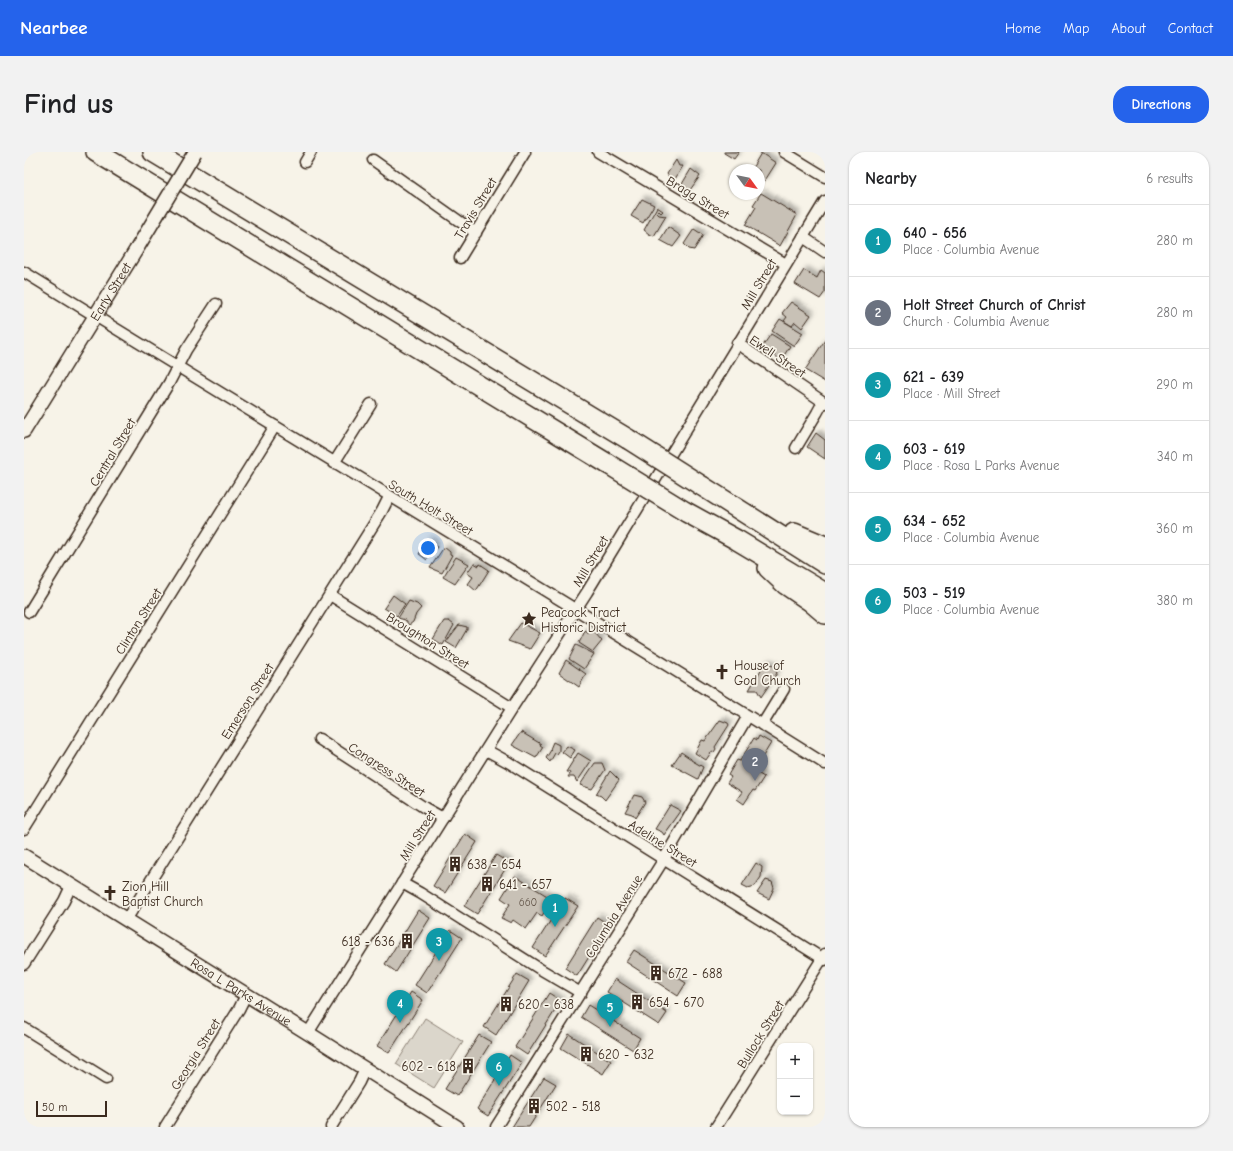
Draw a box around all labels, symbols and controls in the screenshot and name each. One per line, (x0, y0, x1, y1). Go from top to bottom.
text: Nearbee (20, 17, 88, 39)
text: Home (1005, 20, 1041, 37)
text: Map (1063, 20, 1089, 37)
text: About (1111, 20, 1146, 37)
text: Contact (1168, 20, 1213, 37)
button: Directions (1113, 86, 1209, 123)
text: Find us (24, 88, 113, 120)
north arrow (729, 164, 765, 200)
text: Nearby (865, 169, 916, 188)
text: 6 results (1146, 171, 1193, 186)
street label: Bragg Street (664, 173, 733, 223)
street label: Travis Street (451, 174, 500, 242)
text: 640 - 656 (903, 224, 967, 242)
text: 1 (875, 233, 881, 248)
text: 280 m (1156, 233, 1193, 248)
text: Place · Columbia Avenue (903, 242, 1039, 257)
street label: Mill Street (737, 255, 780, 312)
street label: Early Street (87, 259, 135, 324)
text: Holt Street Church of Christ (903, 296, 1085, 314)
text: 2 (875, 305, 881, 320)
text: 280 m (1156, 305, 1193, 320)
text: Church · Columbia Avenue (903, 314, 1049, 329)
street label: Ewell Street (747, 332, 810, 381)
text: 621 - 639 (903, 368, 964, 386)
text: 3 (875, 377, 881, 392)
text: 290 m (1156, 377, 1193, 392)
text: Place · Mill Street (903, 386, 1000, 401)
street label: Central Street (86, 414, 139, 489)
text: 603 - 619 (903, 440, 965, 458)
text: 4 (875, 449, 881, 464)
text: 340 m (1157, 449, 1193, 464)
text: Place · Rosa L Parks Avenue (903, 458, 1059, 473)
street label: South Holt Street (386, 476, 477, 539)
text: 634 - 652 (903, 512, 965, 530)
text: 5 (875, 521, 881, 536)
text: 360 m (1156, 521, 1193, 536)
text: Place · Columbia Avenue (903, 530, 1039, 545)
street label: Mill Street (569, 532, 612, 589)
your location (418, 538, 438, 558)
street label: Clinton Street (112, 584, 165, 657)
text: 503 - 519 (903, 584, 965, 602)
text: 6 (875, 593, 881, 608)
text: 380 m (1157, 593, 1193, 608)
text: Place · Columbia Avenue (903, 602, 1039, 617)
place label: Peacock Tract Historic District (541, 605, 627, 635)
street label: Broughton Street (384, 609, 473, 673)
place icon: Peacock Tract Historic District (520, 610, 538, 628)
place label: House of God Church (734, 658, 801, 688)
street label: Emerson Street (218, 659, 277, 742)
church icon: House of God Church (713, 663, 731, 681)
street label: Congress Street (346, 739, 429, 800)
pin: 2 (742, 748, 768, 781)
street label: Mill Street (396, 806, 439, 863)
street label: Adeline Street (626, 817, 701, 871)
building icon: 638 - 654 (446, 855, 464, 873)
place label: 638 - 654 (467, 857, 522, 872)
street label: Columbia Avenue (582, 871, 645, 961)
building icon: 641 - 657 (478, 875, 496, 893)
place label: 641 - 657 (499, 877, 552, 892)
place label: Zion Hill Baptist Church (122, 879, 203, 909)
church icon: Zion Hill Baptist Church (101, 884, 119, 902)
pin: 1 (542, 894, 568, 927)
house number: 660 (519, 896, 537, 909)
pin: 3 (426, 928, 452, 961)
building icon: 618 - 636 (398, 932, 416, 950)
place label: 618 - 636 (342, 934, 395, 949)
street label: Rosa L Parks Avenue (188, 955, 295, 1029)
building icon: 672 - 688 (647, 964, 665, 982)
place label: 672 - 688 (668, 966, 723, 981)
pin: 4 (387, 990, 413, 1023)
building icon: 654 - 670 (628, 993, 646, 1011)
pin: 5 (597, 994, 623, 1027)
building icon: 620 - 638 (497, 995, 515, 1013)
place label: 654 - 670 (649, 995, 704, 1010)
place label: 620 - 638 (518, 997, 574, 1012)
street label: Bullock Street (734, 997, 788, 1071)
street label: Georgia Street (168, 1015, 224, 1093)
map controls (777, 1043, 813, 1115)
button: + (777, 1043, 813, 1079)
building icon: 620 - 632 (577, 1045, 595, 1063)
place label: 620 - 632 (598, 1047, 654, 1062)
pin: 6 (486, 1053, 512, 1086)
building icon: 602 - 618 (459, 1057, 477, 1075)
place label: 602 - 618 (401, 1059, 456, 1074)
button: − (777, 1079, 813, 1115)
building icon: 502 - 518 (525, 1097, 543, 1115)
scale bar (36, 1099, 107, 1118)
place label: 502 - 518 (546, 1099, 601, 1114)
text: 50 m (42, 1101, 67, 1114)

